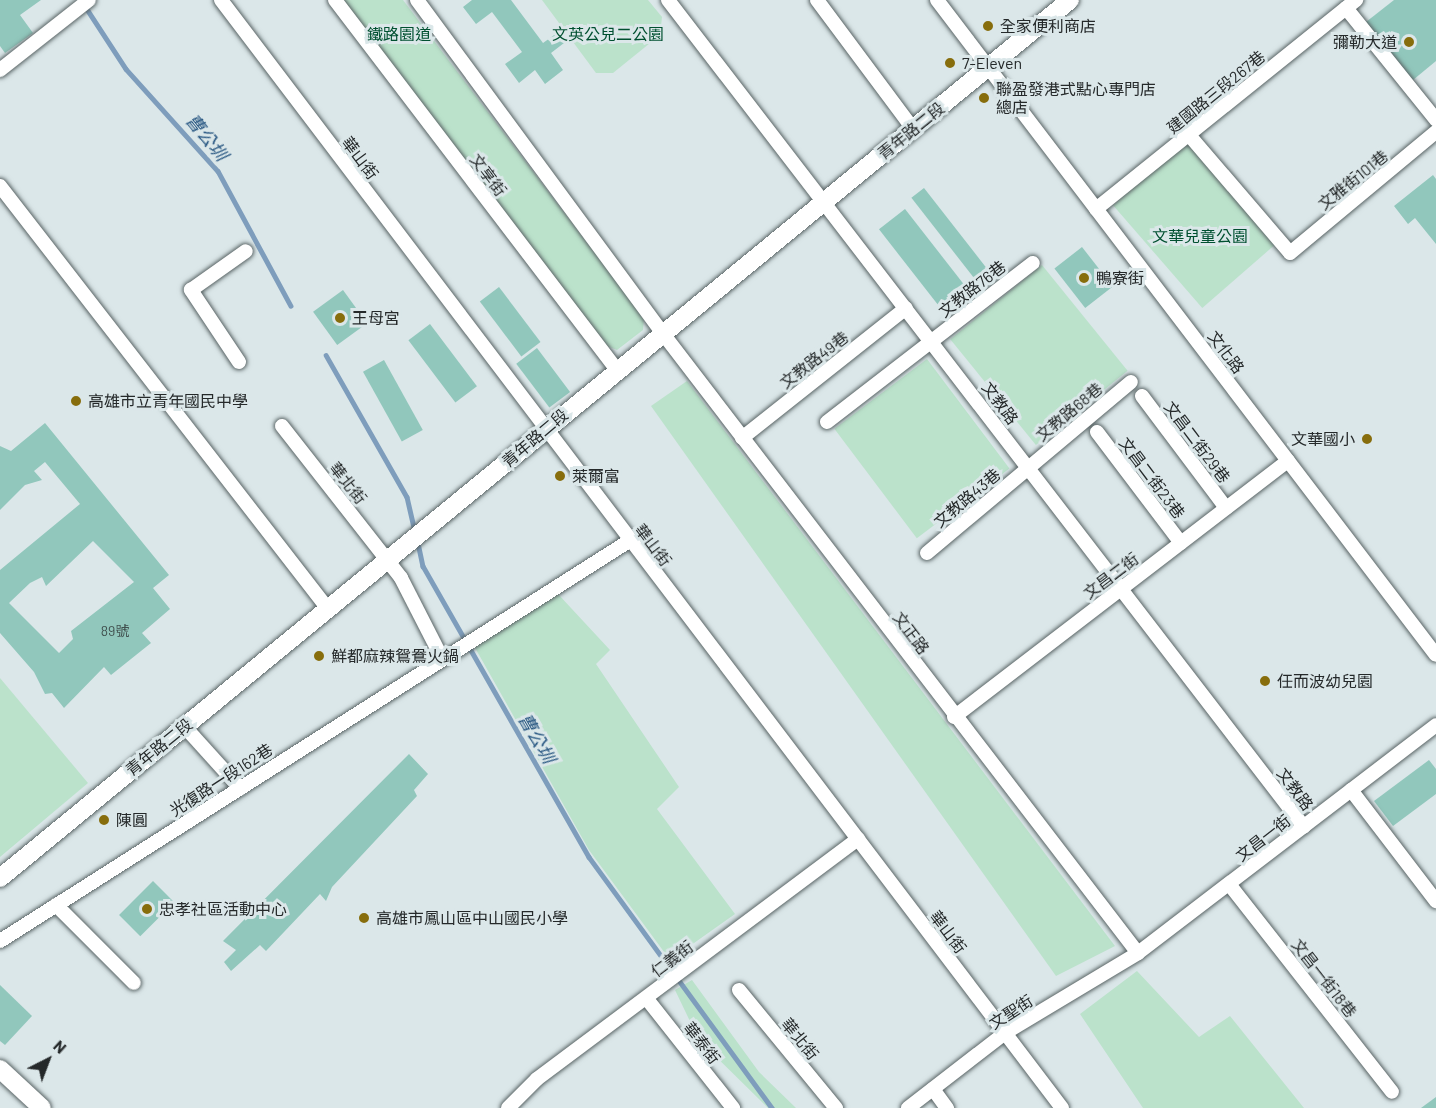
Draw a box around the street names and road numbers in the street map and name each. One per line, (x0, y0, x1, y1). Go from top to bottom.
street label: 建國路三段267巷 (1163, 47, 1269, 137)
street label: 青年路二段 (874, 98, 948, 164)
street label: 華山街 (338, 133, 382, 183)
street label: 文雅街101巷 (1314, 146, 1392, 214)
street label: 文享街 (466, 150, 510, 200)
street label: 文教路76巷 (935, 257, 1009, 321)
street label: 文教路49巷 (776, 327, 852, 393)
street label: 文化路 (1204, 327, 1248, 377)
street label: 文教路 (978, 378, 1022, 428)
street label: 文教路68巷 (1032, 379, 1106, 445)
street label: 文昌二街29巷 (1160, 398, 1234, 486)
street label: 青年路二段 (498, 405, 572, 471)
street label: 文昌二街23巷 (1115, 434, 1189, 522)
street label: 華北街 (326, 458, 370, 508)
street label: 文教路43巷 (930, 465, 1004, 531)
street label: 華山街 (631, 520, 675, 570)
street label: 文昌二街 (1080, 549, 1142, 603)
street label: 文正路 (889, 608, 933, 658)
street label: 青年路二段 (122, 714, 196, 780)
street label: 光復路一段162巷 (166, 740, 276, 820)
street label: 文教路 (1273, 764, 1317, 814)
street label: 文昌一街 (1232, 811, 1294, 865)
street label: 華山街 (926, 907, 970, 957)
street label: 文昌一街18巷 (1288, 935, 1360, 1021)
street label: 仁義街 (647, 937, 697, 981)
street label: 文聖街 (986, 991, 1036, 1033)
street label: 華北街 (777, 1014, 823, 1064)
street label: 華泰街 (680, 1018, 724, 1068)

